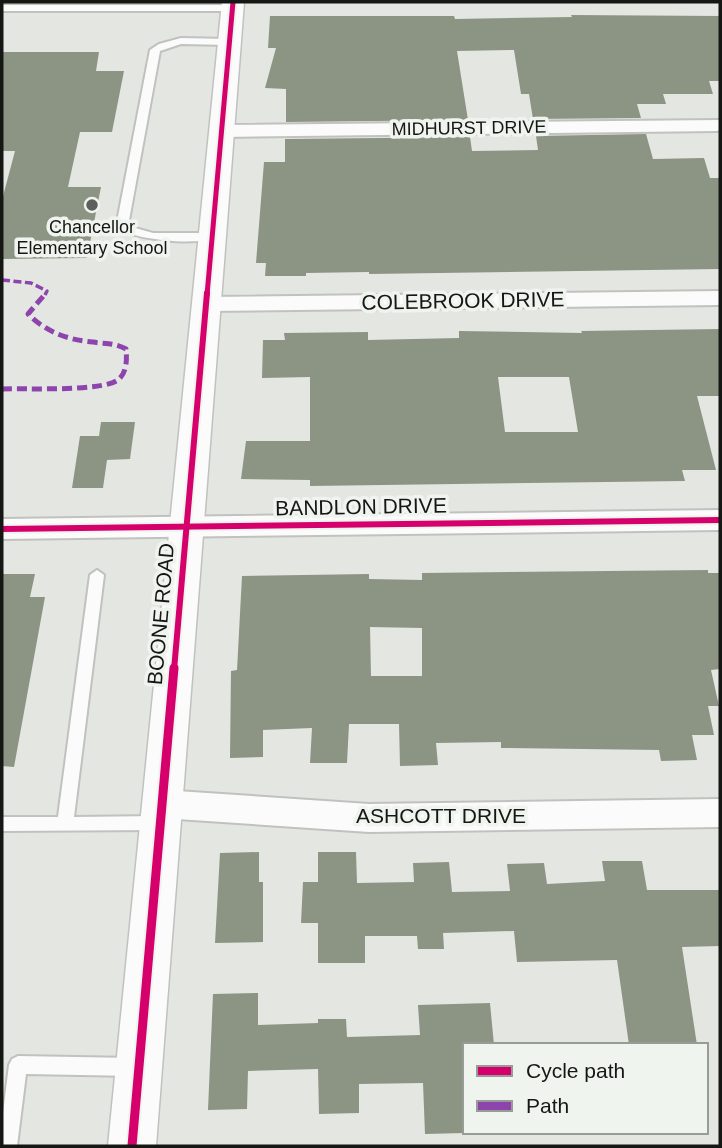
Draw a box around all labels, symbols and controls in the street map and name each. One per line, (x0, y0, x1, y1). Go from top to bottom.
street label: MIDHURST DRIVE (391, 117, 547, 139)
marker: Chancellor Elementary School (84, 197, 100, 213)
place label: Chancellor Elementary School (16, 217, 168, 258)
street label: COLEBROOK DRIVE (361, 287, 565, 314)
street label: BANDLON DRIVE (275, 494, 447, 519)
street label: BOONE ROAD (143, 542, 178, 686)
street label: ASHCOTT DRIVE (356, 804, 526, 827)
legend (463, 1043, 708, 1134)
text: Cycle path (526, 1059, 625, 1082)
text: Path (526, 1094, 569, 1117)

